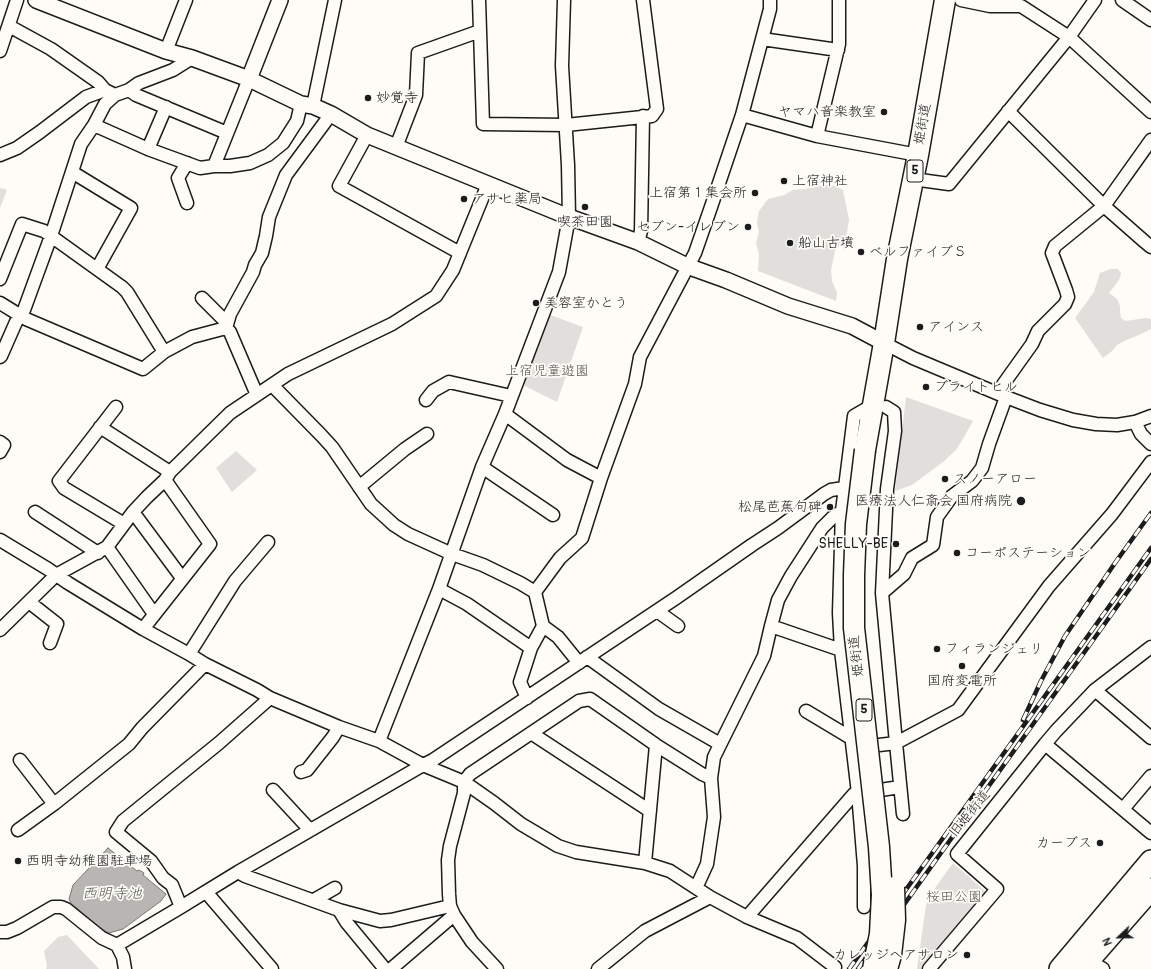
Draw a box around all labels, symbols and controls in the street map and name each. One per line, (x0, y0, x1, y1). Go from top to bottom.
place label: 妙覚寺 (376, 90, 418, 106)
marker: 妙覚寺 (363, 93, 373, 103)
street label: 姫街道 (911, 102, 935, 146)
place label: ヤマハ音楽教室 (778, 104, 876, 120)
marker: ヤマハ音楽教室 (879, 107, 889, 117)
road number: 5 (907, 160, 923, 182)
place label: 上宿神社 (792, 173, 848, 189)
marker: 上宿神社 (779, 176, 789, 186)
place label: 上宿第１集会所 (649, 185, 747, 201)
marker: 上宿第１集会所 (750, 188, 760, 198)
place label: アサヒ薬局 (472, 191, 542, 207)
marker: アサヒ薬局 (459, 194, 469, 204)
marker: 喫茶田園 (580, 202, 590, 212)
place label: 喫茶田園 (557, 214, 613, 230)
place label: セブン-イレブン (636, 219, 740, 235)
marker: セブン-イレブン (743, 222, 753, 232)
place label: 船山古墳 (798, 235, 854, 251)
marker: 船山古墳 (785, 238, 795, 248)
place label: ベルファイブＳ (869, 244, 967, 260)
marker: ベルファイブＳ (856, 247, 866, 257)
place label: 美容室かとう (544, 295, 628, 311)
marker: 美容室かとう (531, 298, 541, 308)
place label: アインス (928, 319, 984, 335)
marker: アインス (915, 322, 925, 332)
park label: 上宿児童遊園 (505, 363, 589, 379)
place label: ブライトヒル (934, 379, 1018, 395)
marker: ブライトヒル (921, 382, 931, 392)
place label: スノーアロー (953, 471, 1037, 487)
marker: スノーアロー (940, 474, 950, 484)
place label: 医療法人仁斎会 国府病院 (855, 493, 1012, 509)
marker: 医療法人仁斎会 国府病院 (1015, 495, 1027, 507)
place label: 松尾芭蕉句碑 (738, 499, 822, 515)
marker: 松尾芭蕉句碑 (825, 502, 835, 512)
place label: SHELLY-BE (819, 536, 888, 552)
marker: SHELLY-BE (891, 539, 901, 549)
place label: コーポステーション (965, 545, 1091, 561)
marker: コーポステーション (952, 548, 962, 558)
street label: 姫街道 (846, 634, 868, 678)
place label: フィランジェリ (945, 641, 1043, 657)
marker: フィランジェリ (932, 644, 942, 654)
marker: 国府変電所 (957, 661, 967, 671)
place label: 国府変電所 (927, 673, 997, 689)
road number: 5 (856, 699, 872, 721)
street label: 旧姫街道 (946, 787, 994, 841)
place label: カーブス (1036, 835, 1092, 851)
marker: カーブス (1095, 838, 1105, 848)
place label: 西明寺幼稚園駐車場 (26, 853, 152, 869)
marker: 西明寺幼稚園駐車場 (13, 856, 23, 866)
water label: 西明寺池 (82, 885, 142, 903)
park label: 桜田公園 (926, 889, 982, 905)
north arrow (1099, 917, 1139, 957)
text: N (1100, 936, 1115, 948)
place label: カレッジヘアサロン (833, 947, 959, 963)
marker: カレッジヘアサロン (962, 950, 972, 960)

